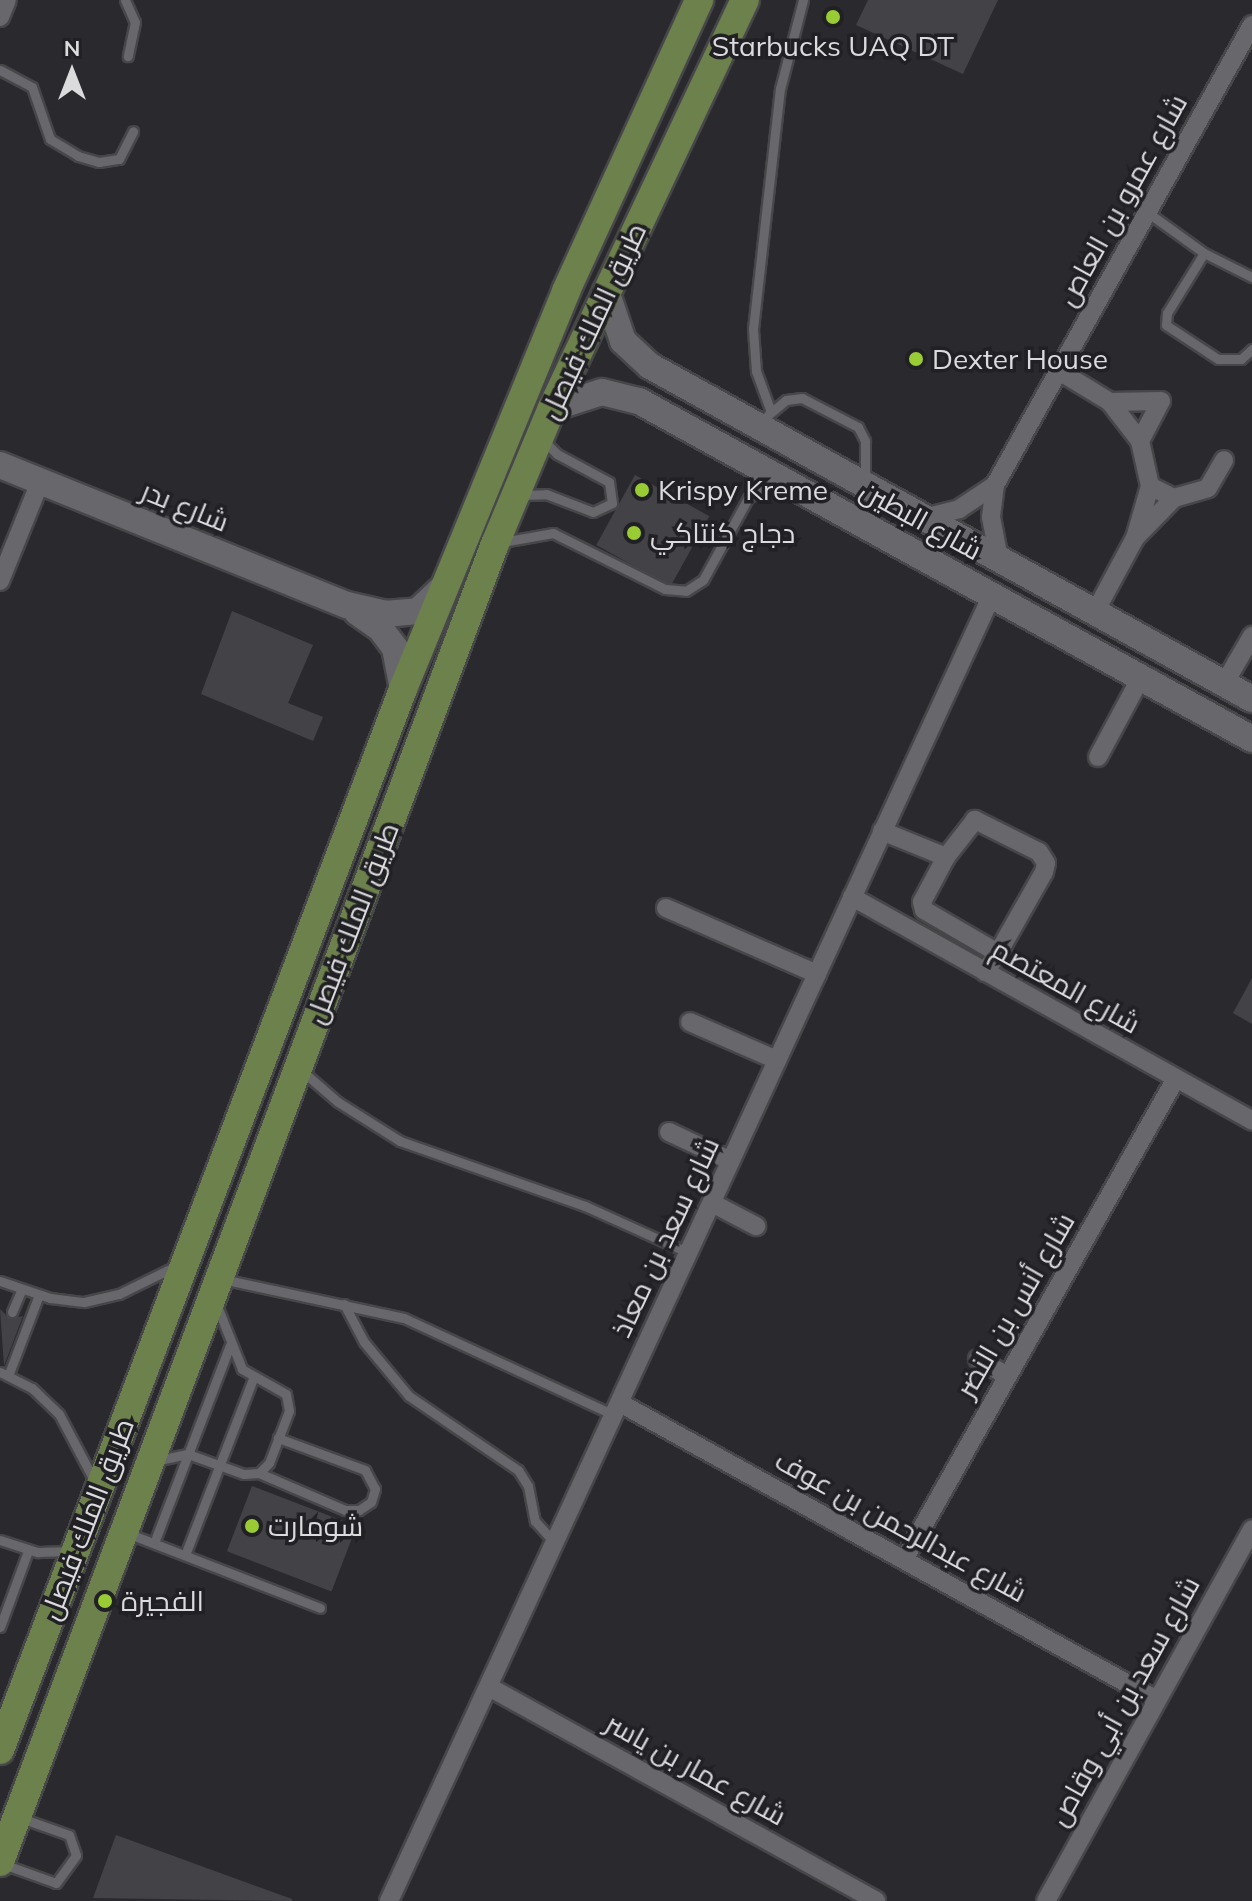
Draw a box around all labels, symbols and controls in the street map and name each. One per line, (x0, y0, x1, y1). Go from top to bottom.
marker: Starbucks UAQ DT (824, 8, 842, 26)
place label: Starbucks UAQ DT (712, 29, 954, 63)
north arrow (32, 32, 112, 112)
text: N (64, 34, 80, 62)
street label: شارع عمرو بن العاص (1050, 88, 1194, 312)
street label: طريق الملك فيصل (533, 217, 653, 425)
place label: Dexter House (932, 342, 1108, 376)
marker: Dexter House (907, 350, 925, 368)
street label: شارع بدر (136, 473, 234, 539)
place label: Krispy Kreme (658, 473, 828, 507)
street label: شارع البطين (854, 473, 988, 567)
marker: Krispy Kreme (633, 481, 651, 499)
place label: دجاج كنتاكي (650, 516, 795, 550)
marker: دجاج كنتاكي (625, 524, 643, 542)
street label: طريق الملك فيصل (298, 818, 406, 1028)
street label: شارع المعتصم (986, 932, 1146, 1040)
street label: شارع سعد بن معاذ (604, 1132, 726, 1342)
street label: شارع أنس بن النضر (948, 1207, 1082, 1403)
street label: طريق الملك فيصل (33, 1414, 141, 1624)
street label: شارع عبدالرحمن بن عوف (769, 1443, 1033, 1609)
place label: شومارت (268, 1509, 363, 1543)
marker: شومارت (243, 1517, 261, 1535)
street label: شارع سعد بن أبي وقاص (1041, 1570, 1207, 1832)
place label: الفجيرة (121, 1584, 204, 1618)
marker: الفجيرة (96, 1592, 114, 1610)
street label: شارع عمار بن ياسر (600, 1706, 792, 1832)

